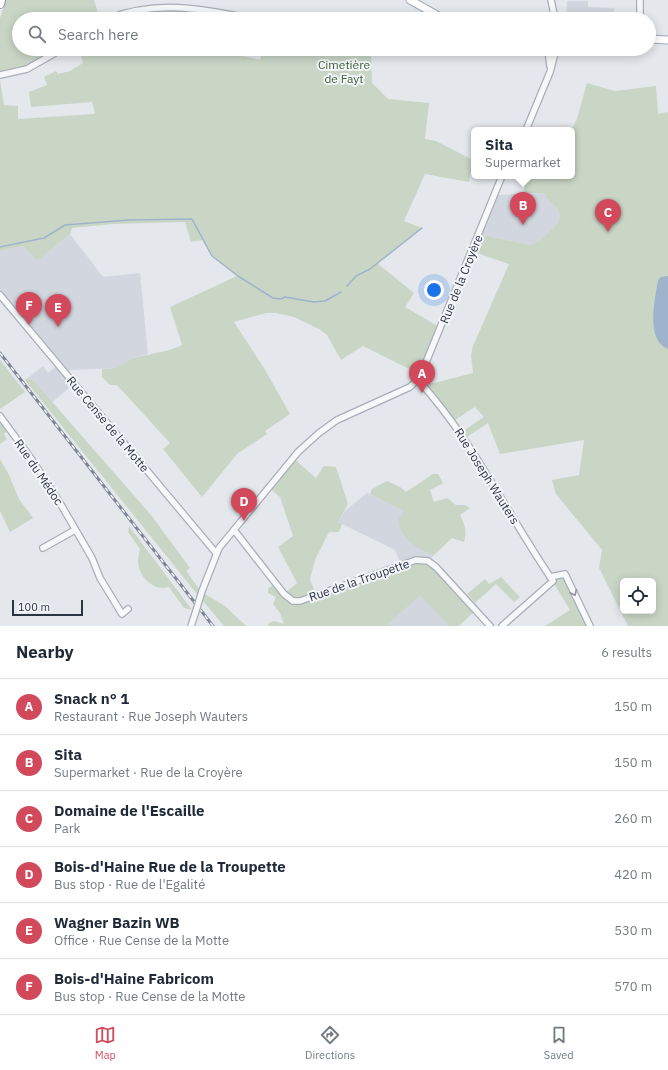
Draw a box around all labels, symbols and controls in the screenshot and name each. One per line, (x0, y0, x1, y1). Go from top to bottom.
search box (12, 12, 656, 56)
icon: search (26, 23, 48, 45)
text: Search here (58, 25, 138, 44)
park label: Cimetière de Fayt (318, 57, 371, 86)
popup (471, 127, 575, 179)
text: Sita (485, 135, 513, 154)
text: Supermarket (485, 154, 561, 171)
pin: B (510, 192, 536, 225)
pin: C (595, 199, 621, 232)
street label: Rue de la Croyère (436, 232, 486, 326)
your location (424, 280, 444, 300)
pin: F (16, 292, 42, 325)
pin: E (45, 294, 71, 327)
pin: A (409, 360, 435, 393)
street label: Rue Cense de la Motte (64, 373, 153, 475)
street label: Rue Joseph Wauters (451, 425, 523, 527)
street label: Rue du Médoc (11, 436, 67, 508)
pin: D (231, 488, 257, 521)
street label: Rue de la Troupette (307, 556, 412, 604)
map controls (620, 578, 656, 614)
button: locate (620, 578, 656, 614)
one-way arrow (569, 589, 577, 596)
scale bar (12, 598, 83, 617)
text: 100 m (18, 600, 50, 614)
text: Nearby (16, 641, 74, 663)
text: 6 results (601, 644, 652, 661)
text: Snack n° 1 (54, 689, 129, 708)
text: A (25, 698, 33, 715)
text: 150 m (614, 698, 652, 715)
text: Restaurant · Rue Joseph Wauters (54, 708, 248, 725)
text: Sita (54, 745, 82, 764)
text: B (25, 754, 33, 771)
text: 150 m (614, 754, 652, 771)
text: Supermarket · Rue de la Croyère (54, 764, 243, 781)
text: Domaine de l'Escaille (54, 801, 204, 820)
text: C (25, 810, 33, 827)
text: 260 m (614, 810, 652, 827)
text: Park (54, 820, 80, 837)
text: Bois-d'Haine Rue de la Troupette (54, 857, 286, 876)
text: D (24, 866, 34, 883)
text: 420 m (614, 866, 652, 883)
text: Bus stop · Rue de l'Egalité (54, 876, 205, 893)
text: Wagner Bazin WB (54, 913, 180, 932)
text: E (25, 922, 33, 939)
text: 530 m (614, 922, 652, 939)
text: Office · Rue Cense de la Motte (54, 932, 229, 949)
text: Bois-d'Haine Fabricom (54, 969, 214, 988)
text: F (25, 978, 33, 995)
text: 570 m (614, 978, 652, 995)
text: Bus stop · Rue Cense de la Motte (54, 988, 245, 1005)
tab: Map (94, 1024, 116, 1062)
tab: Directions (305, 1024, 355, 1062)
tab: Saved (544, 1024, 574, 1062)

